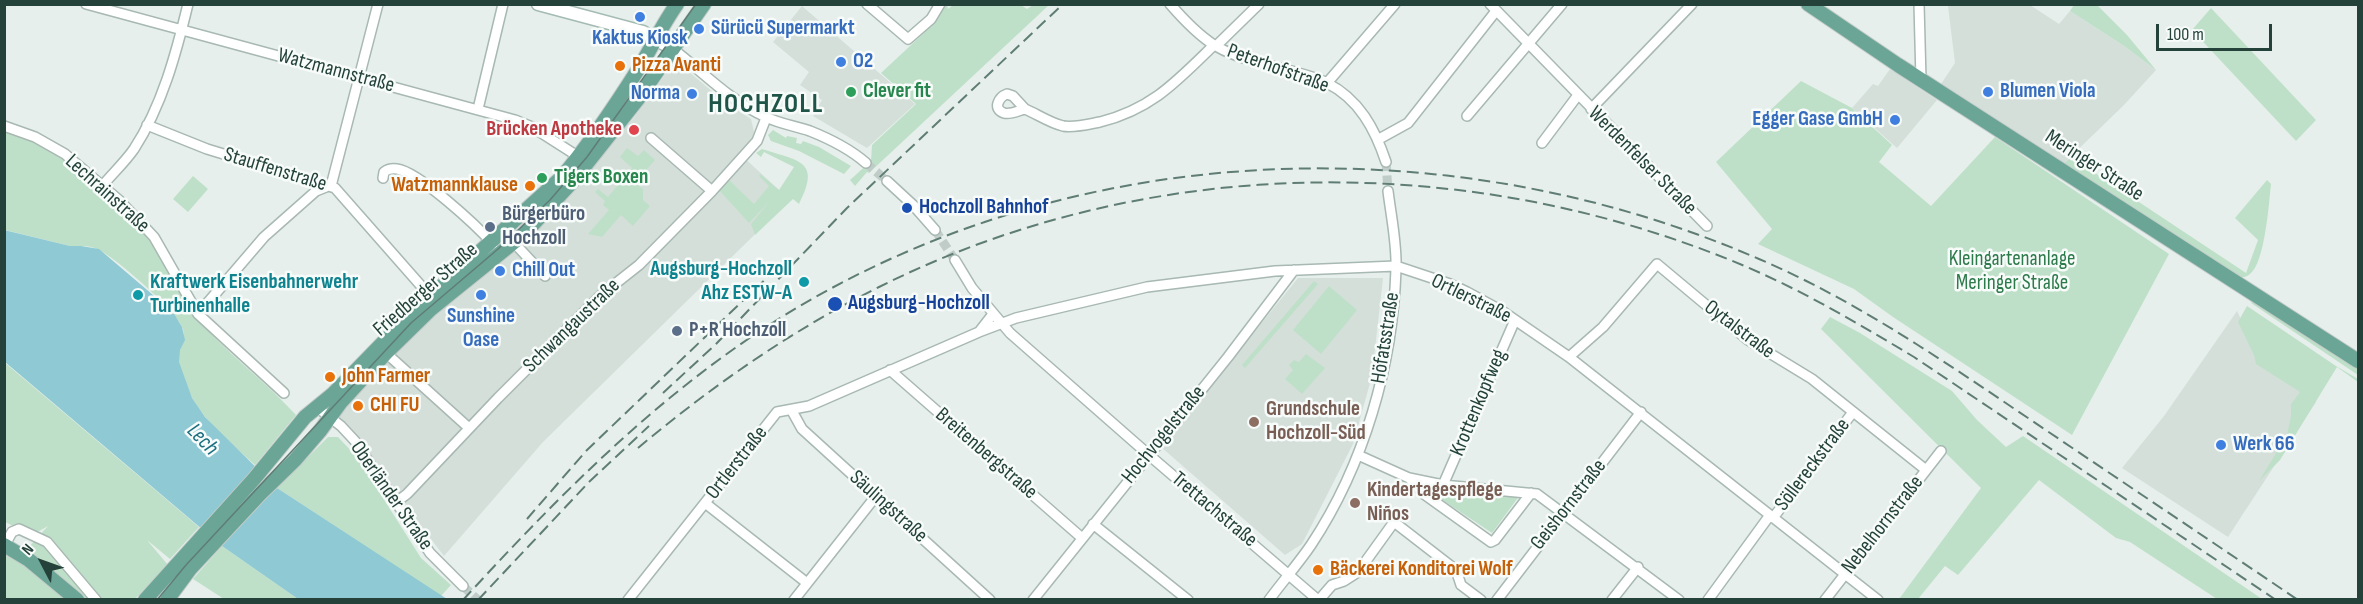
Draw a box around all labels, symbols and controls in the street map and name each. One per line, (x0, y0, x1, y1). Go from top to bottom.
marker: Kaktus Kiosk (633, 10, 647, 24)
scale bar (2159, 12, 2274, 50)
place label: Sürücü Supermarkt (711, 16, 855, 42)
marker: Sürücü Supermarkt (692, 22, 706, 36)
text: 100 m (2167, 24, 2204, 45)
place label: Kaktus Kiosk (592, 26, 688, 52)
street label: Peterhofstraße (1224, 39, 1332, 99)
street label: Watzmannstraße (275, 43, 397, 99)
place label: O2 (853, 49, 873, 75)
place label: Pizza Avanti (632, 53, 721, 79)
marker: O2 (834, 55, 848, 69)
marker: Pizza Avanti (613, 59, 627, 73)
place label: Clever fit (863, 79, 931, 105)
place label: Blumen Viola (2000, 79, 2095, 105)
place label: Norma (631, 81, 680, 107)
marker: Clever fit (844, 85, 858, 99)
marker: Blumen Viola (1981, 85, 1995, 99)
marker: Norma (685, 87, 699, 101)
district label: HOCHZOLL (708, 89, 824, 121)
street label: Werdenfelser Straße (1582, 101, 1702, 221)
place label: Egger Gase GmbH (1752, 107, 1883, 133)
marker: Egger Gase GmbH (1888, 113, 1902, 127)
place label: Brücken Apotheke (486, 117, 622, 143)
marker: Brücken Apotheke (627, 123, 641, 137)
street label: Meringer Straße (2040, 125, 2148, 207)
street label: Stauffenstraße (221, 142, 329, 198)
street label: Lechrainstraße (60, 150, 154, 238)
place label: Tigers Boxen (554, 165, 648, 191)
marker: Tigers Boxen (535, 171, 549, 185)
place label: Watzmannklause (391, 173, 518, 199)
marker: Watzmannklause (523, 179, 537, 193)
place label: Hochzoll Bahnhof (919, 195, 1049, 221)
marker: Hochzoll Bahnhof (900, 201, 914, 215)
place label: Bürgerbüro Hochzoll (502, 202, 585, 252)
marker: Bürgerbüro Hochzoll (483, 220, 497, 234)
street label: Friedberger Straße (369, 238, 483, 342)
park label: Kleingartenanlage Meringer Straße (1949, 247, 2075, 297)
place label: Augsburg-Hochzoll Ahz ESTW-A (650, 257, 792, 307)
place label: Chill Out (512, 258, 575, 284)
marker: Chill Out (493, 264, 507, 278)
street label: Ortlerstraße (1427, 269, 1515, 329)
place label: Kraftwerk Eisenbahnerwehr Turbinenhalle (150, 270, 358, 320)
street label: Schwangaustraße (518, 274, 626, 378)
marker: Augsburg-Hochzoll Ahz ESTW-A (797, 275, 811, 289)
marker: Kraftwerk Eisenbahnerwehr Turbinenhalle (131, 288, 145, 302)
marker: Sunshine Oase (474, 288, 488, 302)
place label: Augsburg-Hochzoll (848, 291, 990, 317)
street label: Höfatsstraße (1366, 291, 1406, 385)
marker: Augsburg-Hochzoll (826, 295, 844, 313)
street label: Oytalstraße (1699, 295, 1779, 365)
place label: Sunshine Oase (447, 304, 515, 354)
place label: P+R Hochzoll (689, 318, 786, 344)
marker: P+R Hochzoll (670, 324, 684, 338)
street label: Krottenkopfweg (1445, 346, 1513, 460)
place label: John Farmer (342, 364, 430, 390)
marker: John Farmer (323, 370, 337, 384)
street label: Hochvogelstraße (1117, 381, 1211, 489)
place label: CHI FU (370, 393, 420, 419)
place label: Grundschule Hochzoll-Süd (1266, 397, 1366, 447)
marker: CHI FU (351, 399, 365, 413)
street label: Breitenbergstraße (930, 403, 1042, 505)
street label: Söllereckstraße (1770, 414, 1856, 516)
marker: Grundschule Hochzoll-Süd (1247, 415, 1261, 429)
water label: Lech (181, 419, 223, 461)
street label: Ortlerstraße (701, 421, 773, 505)
place label: Werk 66 (2233, 432, 2295, 458)
street label: Oberländer Straße (344, 437, 438, 555)
marker: Werk 66 (2214, 438, 2228, 452)
street label: Geishornstraße (1526, 455, 1612, 555)
street label: Säulingstraße (844, 465, 932, 549)
street label: Trettachstraße (1166, 467, 1262, 553)
street label: Nebelhornstraße (1837, 471, 1929, 579)
place label: Kindertagespflege Niños (1367, 478, 1503, 528)
marker: Kindertagespflege Niños (1348, 496, 1362, 510)
north arrow (12, 532, 72, 592)
text: N (18, 540, 38, 559)
place label: Bäckerei Konditorei Wolf (1330, 557, 1513, 583)
marker: Bäckerei Konditorei Wolf (1311, 563, 1325, 577)

